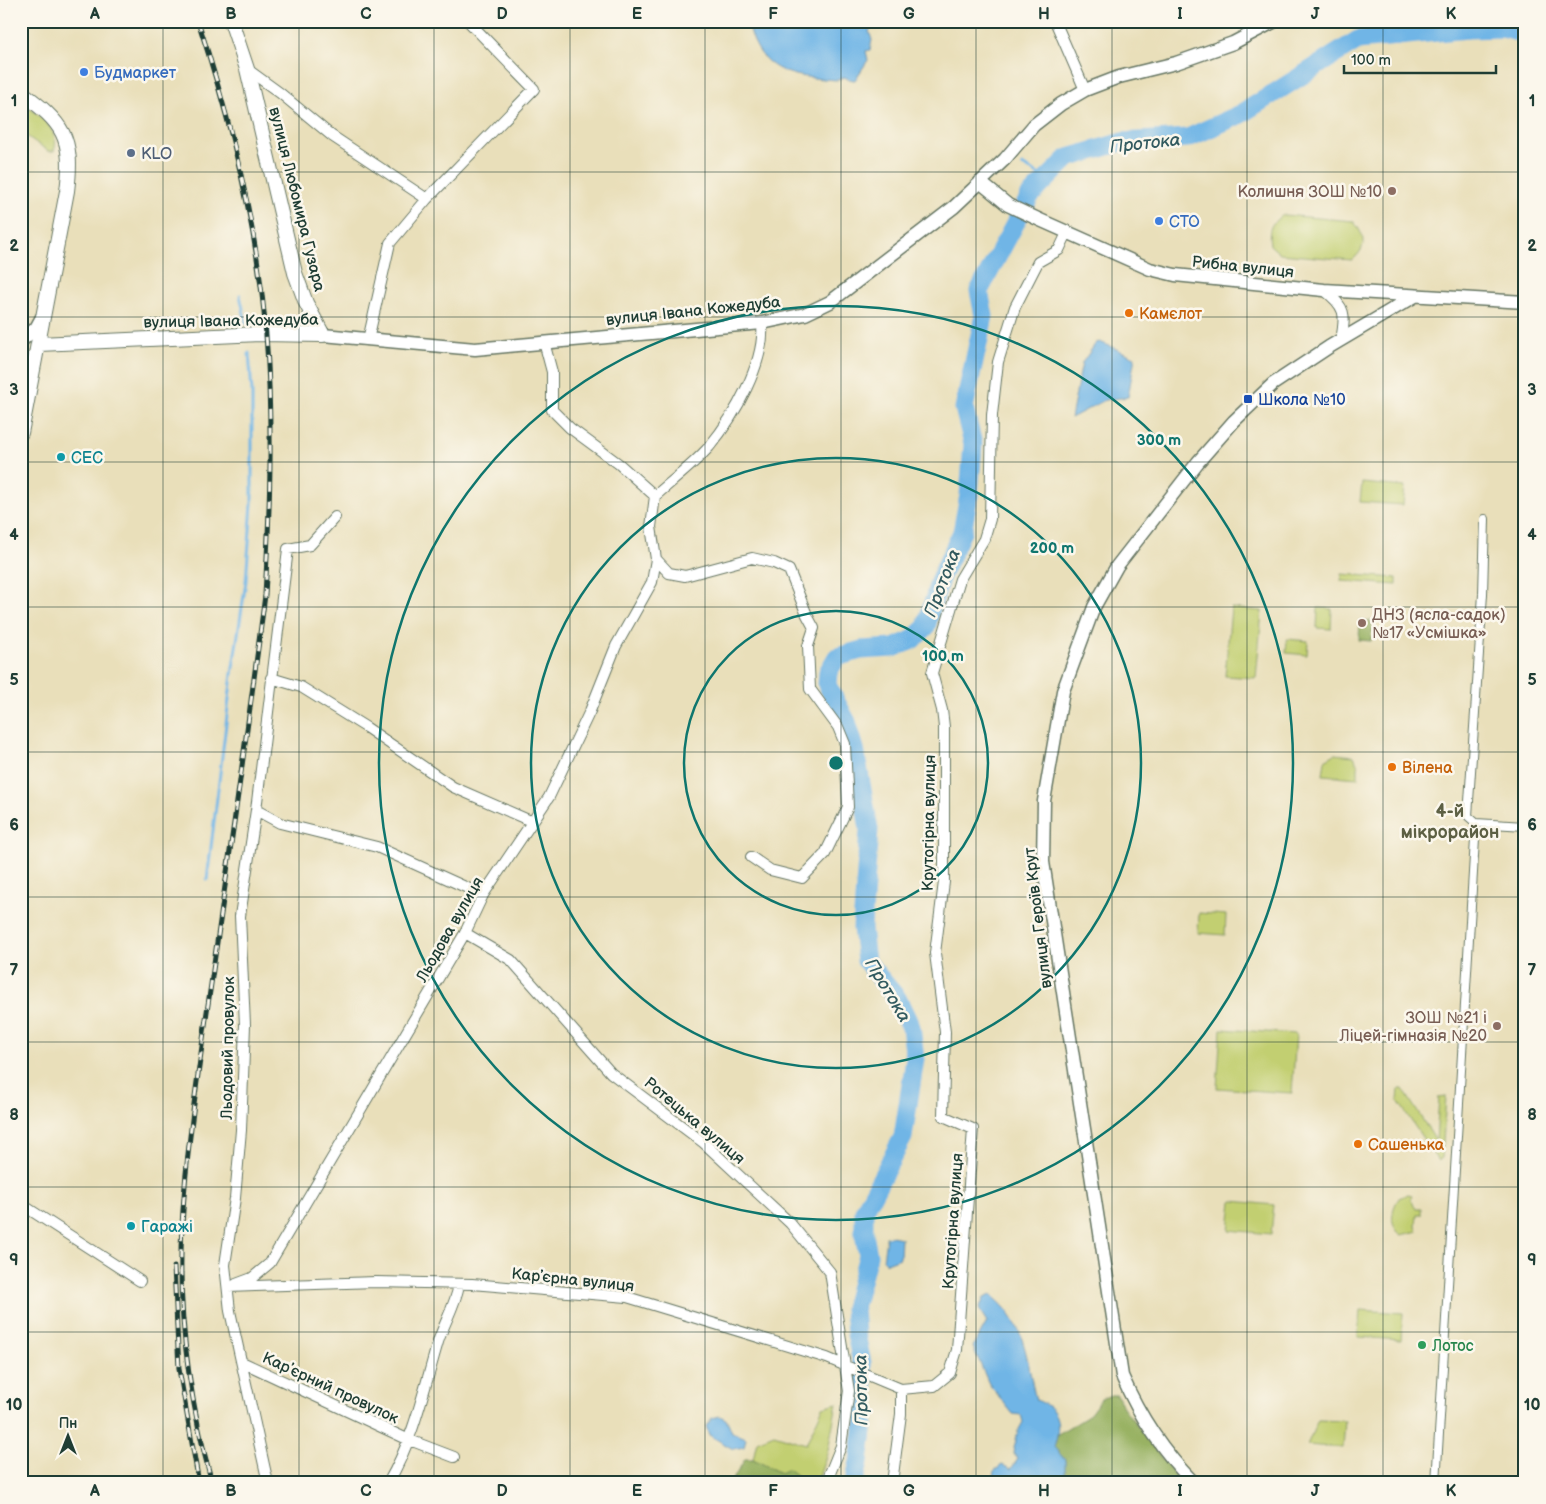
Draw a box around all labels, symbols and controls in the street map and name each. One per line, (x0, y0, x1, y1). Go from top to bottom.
text: A (89, 5, 100, 24)
text: B (225, 5, 237, 24)
text: C (360, 5, 372, 24)
text: D (496, 5, 508, 24)
text: E (632, 5, 642, 24)
text: F (768, 5, 778, 24)
text: G (903, 5, 915, 24)
text: H (1038, 5, 1050, 24)
text: I (1177, 5, 1183, 24)
text: J (1311, 5, 1320, 24)
text: K (1446, 5, 1457, 24)
scale bar (1344, 42, 1496, 74)
text: 100 m (1351, 51, 1391, 70)
place label: Будмаркет (94, 64, 177, 83)
marker: Будмаркет (78, 66, 90, 78)
text: 1 (11, 92, 17, 111)
text: 1 (1529, 92, 1535, 111)
street label: вулиця Любомира Гузара (264, 105, 329, 294)
water label: Протока (1109, 129, 1181, 158)
place label: KLO (141, 145, 172, 164)
marker: KLO (125, 147, 137, 159)
place label: Колишня ЗОШ №10 (1237, 183, 1382, 202)
marker: Колишня ЗОШ №10 (1386, 185, 1398, 197)
place label: СТО (1169, 213, 1200, 232)
marker: СТО (1153, 215, 1165, 227)
text: 2 (9, 237, 19, 256)
text: 2 (1527, 237, 1537, 256)
street label: Рибна вулиця (1191, 253, 1295, 282)
street label: вулиця Івана Кожедуба (605, 293, 782, 330)
place label: Камєлот (1139, 305, 1203, 324)
marker: Камєлот (1123, 307, 1135, 319)
street label: вулиця Івана Кожедуба (143, 310, 319, 333)
text: 3 (9, 381, 19, 400)
text: 3 (1527, 381, 1537, 400)
place label: Школа №10 (1258, 391, 1346, 410)
marker: Школа №10 (1242, 393, 1254, 405)
text: 300 m (1137, 431, 1181, 450)
place label: СЕС (71, 449, 103, 468)
marker: СЕС (55, 451, 67, 463)
text: 4 (9, 526, 19, 545)
text: 4 (1527, 526, 1537, 545)
text: 200 m (1030, 539, 1074, 558)
water label: Протока (920, 546, 965, 620)
place label: ДНЗ (ясла-садок) №17 «Усмішка» (1372, 606, 1506, 643)
marker: ДНЗ (ясла-садок) №17 «Усмішка» (1356, 617, 1368, 629)
text: 100 m (922, 647, 964, 666)
text: 5 (9, 671, 19, 690)
text: 5 (1527, 671, 1537, 690)
centre of rings (827, 754, 845, 772)
street label: Крутогірна вулиця (919, 755, 940, 891)
place label: Вілена (1402, 759, 1453, 778)
marker: Вілена (1386, 761, 1398, 773)
district label: 4-й мікрорайон (1401, 801, 1499, 843)
text: 6 (9, 816, 19, 835)
text: 6 (1527, 816, 1537, 835)
street label: вулиця Героїв Крут (1020, 846, 1057, 990)
street label: Льодова вулиця (412, 874, 488, 987)
water label: Протока (860, 954, 915, 1026)
text: 7 (10, 961, 19, 980)
text: 7 (1528, 961, 1537, 980)
street label: Льодовий провулок (218, 976, 239, 1121)
place label: ЗОШ №21 і Ліцей-гімназія №20 (1338, 1009, 1487, 1046)
marker: ЗОШ №21 і Ліцей-гімназія №20 (1491, 1020, 1503, 1032)
street label: Ротецька вулиця (640, 1073, 748, 1169)
text: 8 (9, 1106, 19, 1125)
text: 8 (1527, 1106, 1537, 1125)
place label: Сашенька (1368, 1136, 1445, 1155)
marker: Сашенька (1352, 1138, 1364, 1150)
street label: Крутогірна вулиця (939, 1152, 968, 1290)
place label: Гаражі (141, 1218, 193, 1237)
marker: Гаражі (125, 1220, 137, 1232)
text: 9 (9, 1251, 19, 1270)
text: 9 (1527, 1251, 1537, 1270)
street label: Карʼєрна вулиця (511, 1265, 635, 1296)
place label: Лотос (1431, 1337, 1474, 1356)
marker: Лотос (1416, 1339, 1428, 1351)
street label: Карʼєрний провулок (259, 1348, 402, 1428)
water label: Протока (850, 1354, 873, 1426)
text: 10 (6, 1396, 22, 1415)
text: 10 (1524, 1396, 1540, 1415)
north arrow (42, 1412, 92, 1462)
text: Пн (59, 1415, 77, 1432)
text: A (89, 1482, 100, 1501)
text: B (225, 1482, 237, 1501)
text: C (360, 1482, 372, 1501)
text: D (496, 1482, 508, 1501)
text: E (632, 1482, 642, 1501)
text: F (768, 1482, 778, 1501)
text: G (903, 1482, 915, 1501)
text: H (1038, 1482, 1050, 1501)
text: I (1177, 1482, 1183, 1501)
text: J (1311, 1482, 1320, 1501)
text: K (1446, 1482, 1457, 1501)

